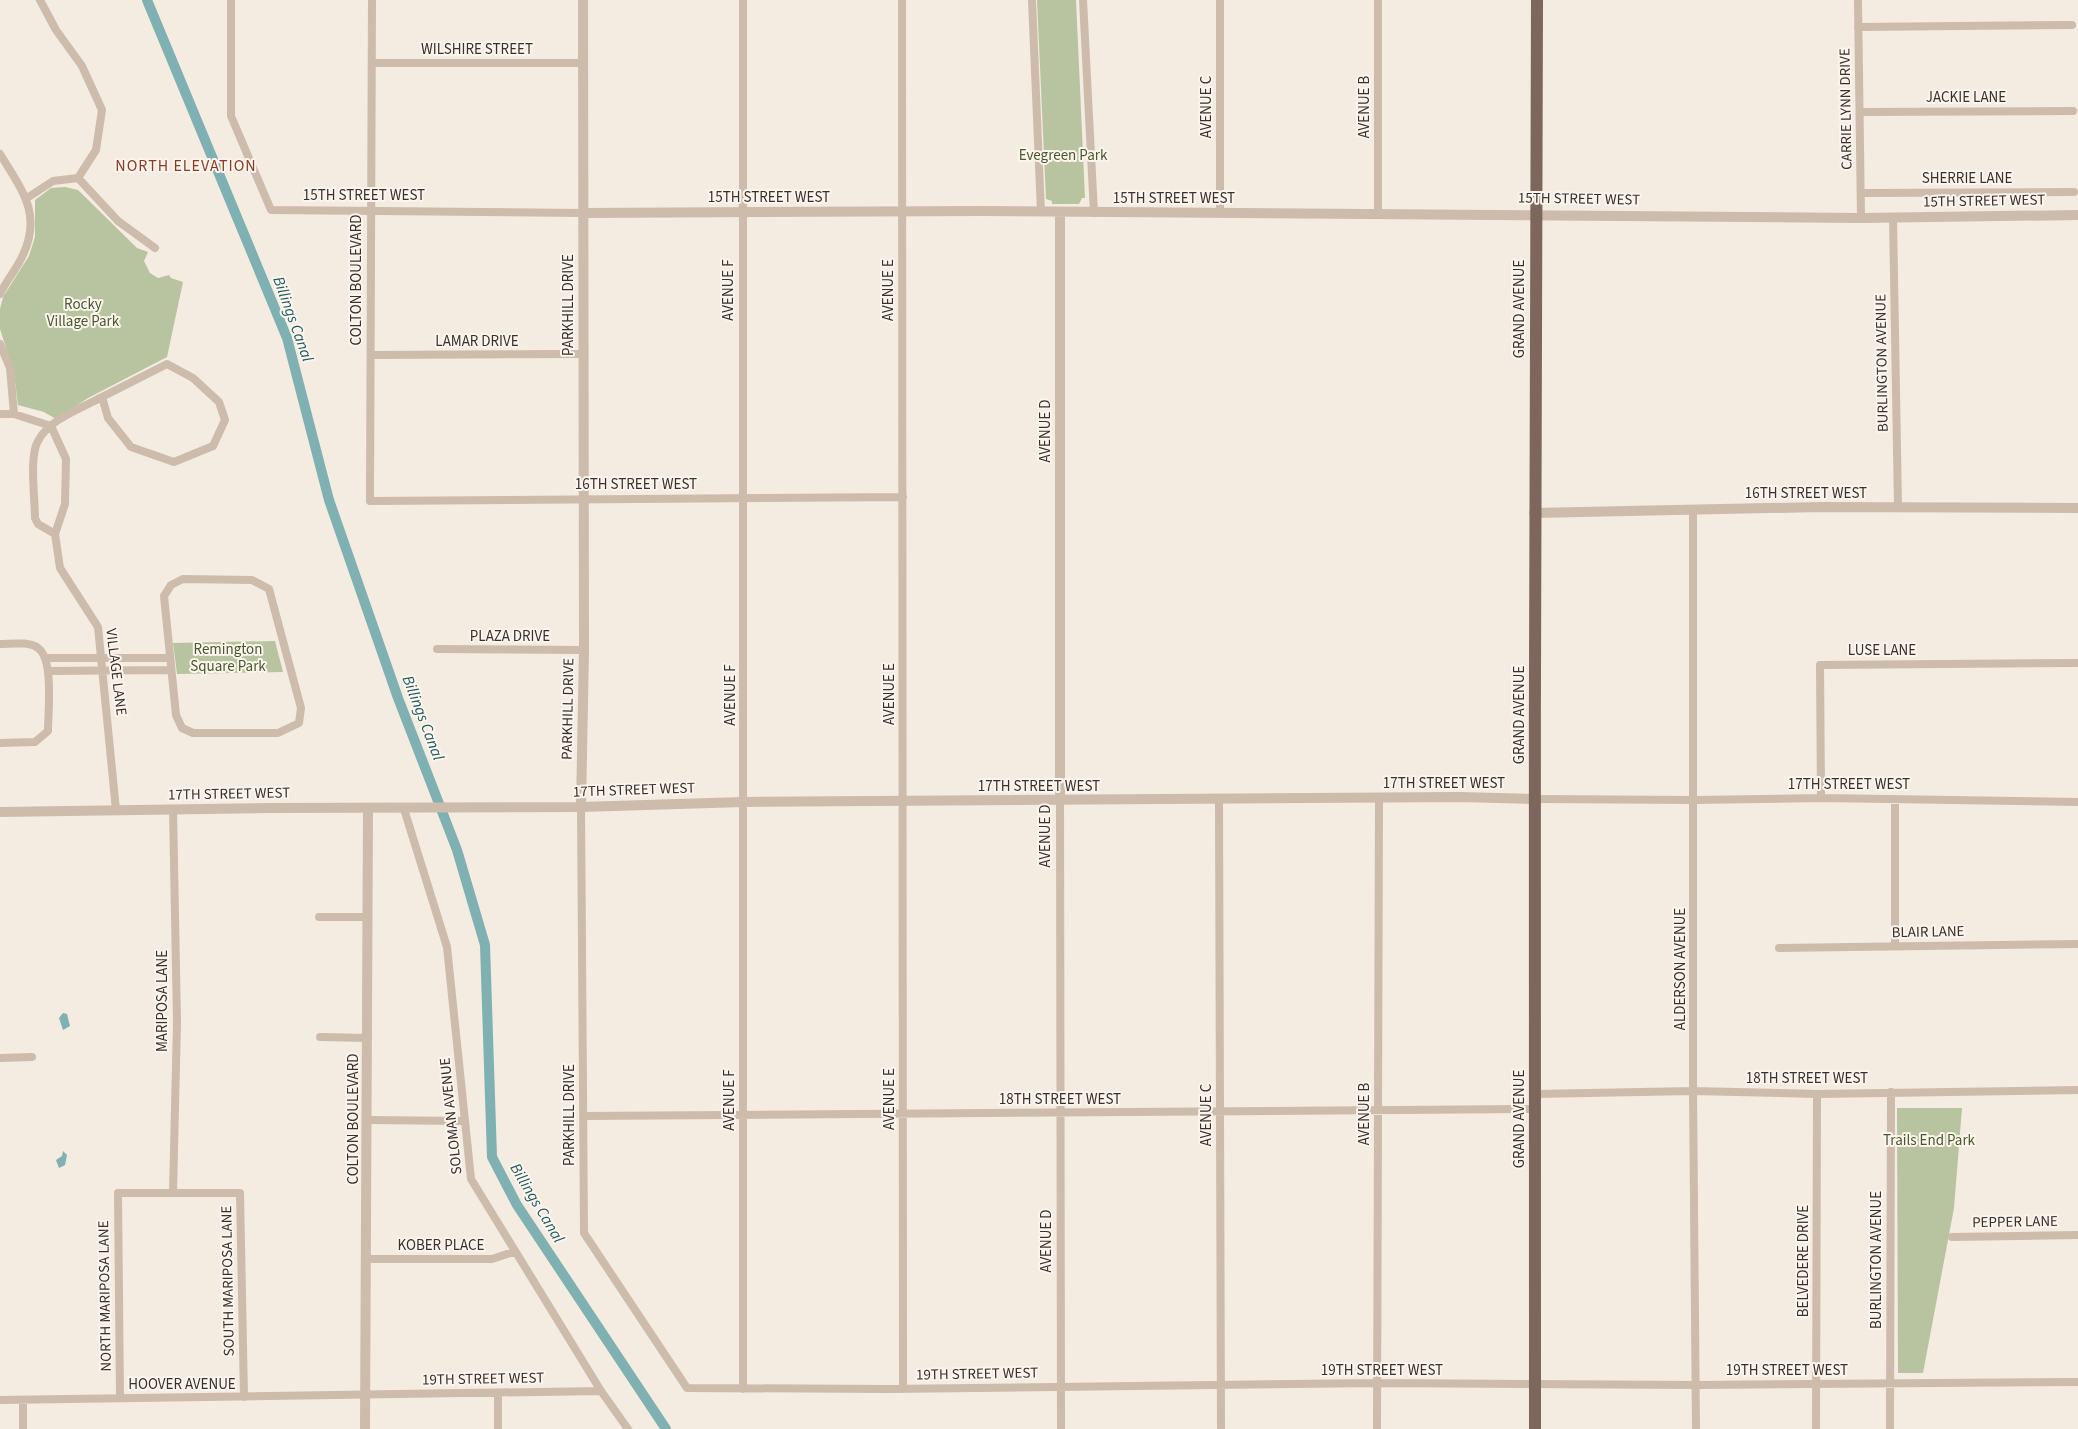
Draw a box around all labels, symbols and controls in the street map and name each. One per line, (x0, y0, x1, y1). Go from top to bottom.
street label: WILSHIRE STREET (421, 39, 533, 60)
street label: CARRIE LYNN DRIVE (1834, 48, 1858, 170)
street label: AVENUE C (1196, 75, 1217, 138)
street label: AVENUE B (1354, 75, 1375, 138)
street label: JACKIE LANE (1926, 87, 2006, 108)
park label: Evegreen Park (1019, 145, 1108, 166)
district label: NORTH ELEVATION (115, 155, 257, 177)
street label: SHERRIE LANE (1922, 168, 2012, 189)
street label: 15TH STREET WEST (303, 185, 425, 206)
street label: 15TH STREET WEST (708, 187, 830, 208)
street label: 15TH STREET WEST (1518, 187, 1640, 211)
street label: 15TH STREET WEST (1113, 188, 1235, 209)
street label: 15TH STREET WEST (1923, 189, 2045, 213)
street label: COLTON BOULEVARD (346, 214, 367, 346)
street label: PARKHILL DRIVE (558, 254, 579, 356)
street label: AVENUE F (718, 259, 739, 321)
street label: AVENUE E (878, 259, 899, 321)
street label: GRAND AVENUE (1509, 260, 1530, 358)
water label: Billings Canal (267, 273, 319, 365)
park label: Rocky Village Park (47, 294, 120, 332)
street label: BURLINGTON AVENUE (1870, 294, 1894, 432)
street label: LAMAR DRIVE (435, 331, 519, 352)
street label: AVENUE D (1035, 399, 1056, 463)
street label: 16TH STREET WEST (575, 474, 697, 495)
street label: 16TH STREET WEST (1745, 483, 1867, 504)
street label: PLAZA DRIVE (470, 626, 550, 647)
street label: VILLAGE LANE (100, 627, 132, 717)
park label: Remington Square Park (190, 639, 266, 677)
street label: LUSE LANE (1848, 640, 1916, 661)
street label: PARKHILL DRIVE (557, 658, 579, 760)
street label: AVENUE E (879, 663, 900, 725)
street label: AVENUE F (720, 664, 741, 726)
street label: GRAND AVENUE (1509, 666, 1530, 764)
water label: Billings Canal (397, 672, 449, 764)
street label: 17TH STREET WEST (1383, 773, 1505, 794)
street label: 17TH STREET WEST (1788, 774, 1910, 795)
street label: 17TH STREET WEST (978, 776, 1100, 797)
street label: 17TH STREET WEST (573, 777, 695, 803)
street label: 17TH STREET WEST (168, 782, 290, 806)
street label: AVENUE D (1035, 804, 1056, 868)
street label: ALDERSON AVENUE (1670, 908, 1691, 1030)
street label: BLAIR LANE (1891, 921, 1965, 943)
street label: MARIPOSA LANE (152, 950, 173, 1052)
street label: COLTON BOULEVARD (343, 1053, 364, 1185)
street label: SOLOMAN AVENUE (434, 1056, 468, 1176)
street label: PARKHILL DRIVE (559, 1064, 580, 1166)
street label: AVENUE E (879, 1068, 900, 1130)
street label: 18TH STREET WEST (1746, 1068, 1868, 1089)
street label: AVENUE F (719, 1069, 740, 1131)
street label: GRAND AVENUE (1509, 1070, 1530, 1168)
street label: AVENUE B (1354, 1082, 1375, 1145)
street label: AVENUE C (1196, 1083, 1217, 1146)
street label: 18TH STREET WEST (999, 1089, 1121, 1110)
park label: Trails End Park (1883, 1130, 1976, 1151)
water label: Billings Canal (505, 1159, 569, 1247)
street label: BURLINGTON AVENUE (1866, 1191, 1887, 1329)
street label: SOUTH MARIPOSA LANE (216, 1205, 240, 1357)
street label: BELVEDERE DRIVE (1793, 1205, 1814, 1317)
street label: AVENUE D (1036, 1209, 1057, 1273)
street label: PEPPER LANE (1972, 1211, 2058, 1233)
street label: NORTH MARIPOSA LANE (93, 1220, 117, 1372)
street label: KOBER PLACE (398, 1235, 485, 1256)
street label: 19TH STREET WEST (1321, 1360, 1443, 1381)
street label: 19TH STREET WEST (1726, 1360, 1848, 1381)
street label: 19TH STREET WEST (916, 1362, 1038, 1386)
street label: 19TH STREET WEST (422, 1367, 544, 1391)
street label: HOOVER AVENUE (128, 1374, 236, 1395)

